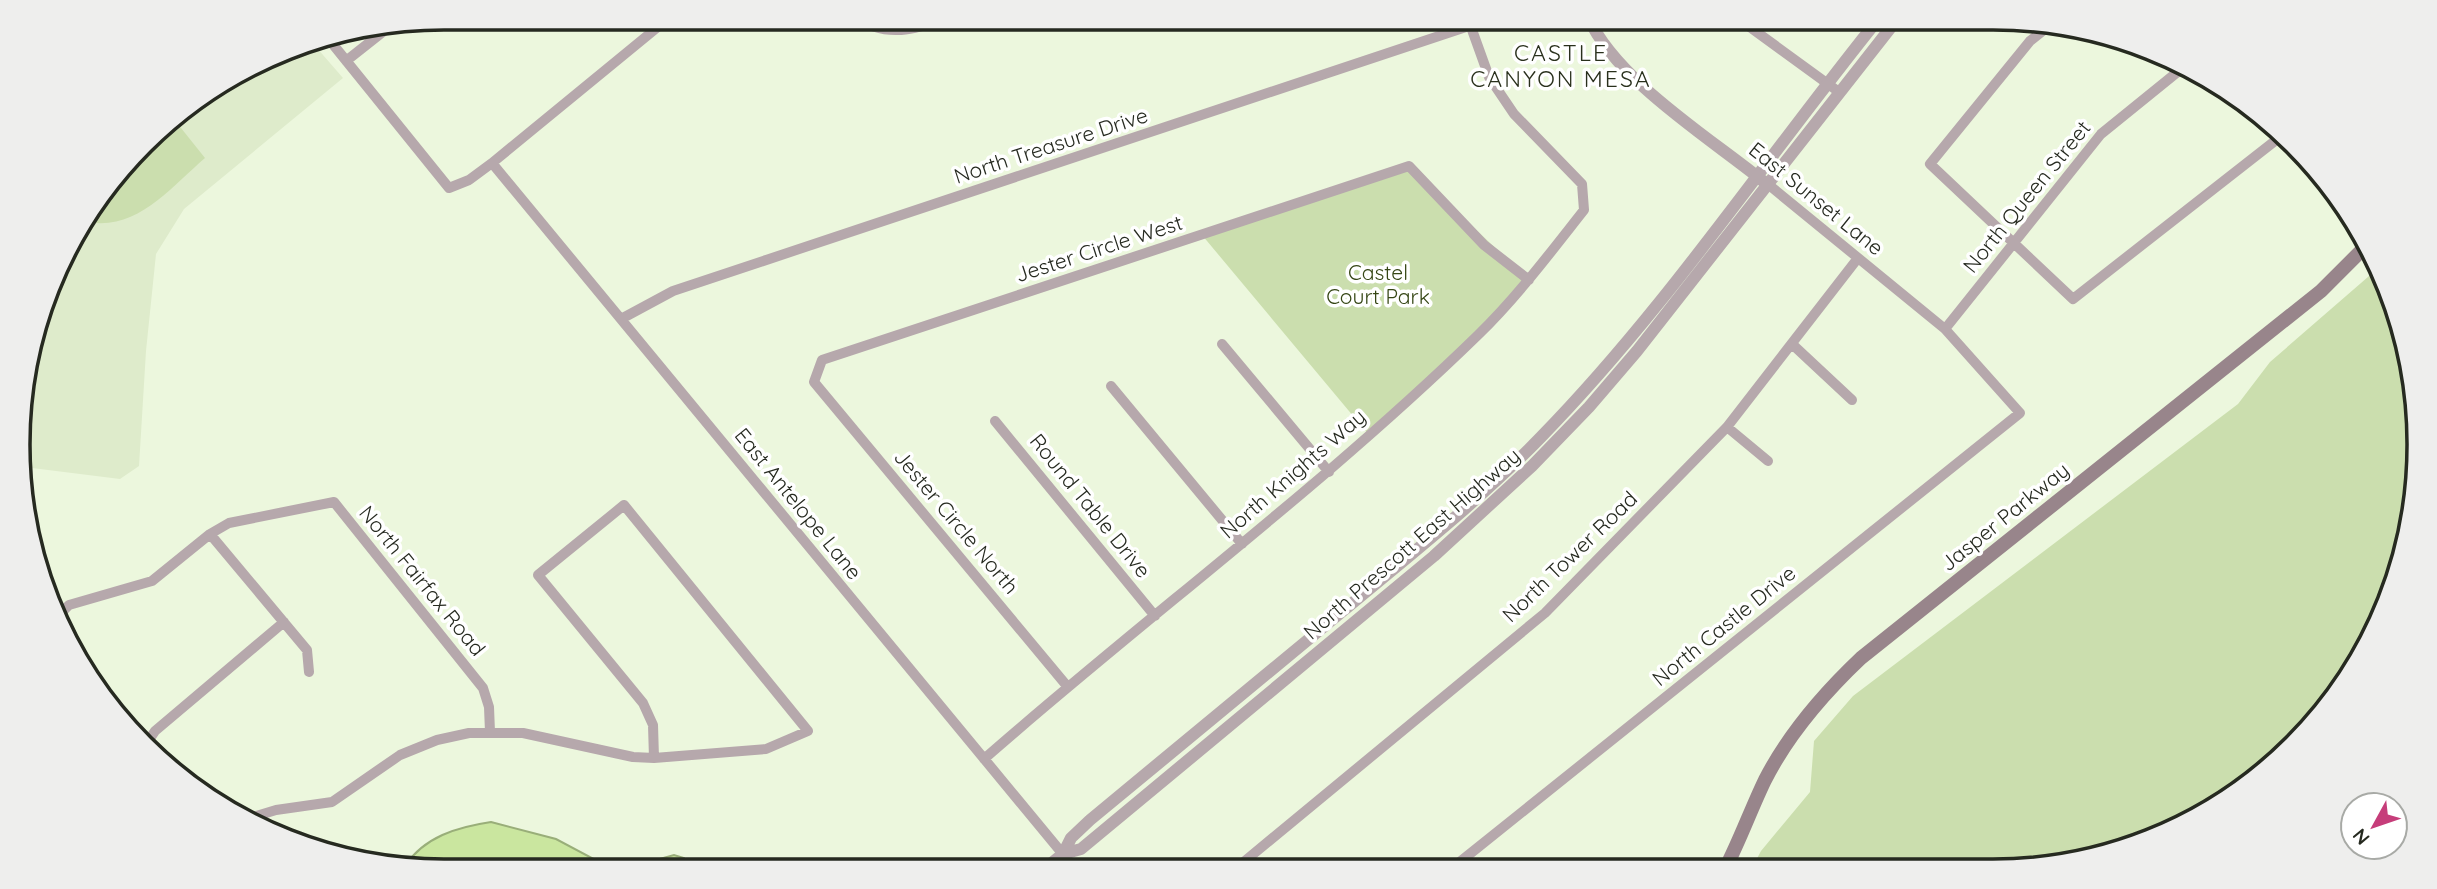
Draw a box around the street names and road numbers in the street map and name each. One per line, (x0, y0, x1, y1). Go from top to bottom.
street label: North Treasure Drive (951, 101, 1151, 189)
street label: North Queen Street (1957, 115, 2096, 278)
street label: East Sunset Lane (1744, 136, 1889, 260)
street label: Jester Circle West (1012, 209, 1186, 287)
street label: North Knights Way (1214, 403, 1370, 544)
street label: East Antelope Lane (730, 422, 868, 584)
street label: Round Table Drive (1025, 428, 1157, 583)
street label: North Prescott East Highway (1298, 442, 1525, 644)
street label: Jester Circle North (889, 444, 1025, 599)
street label: Jasper Parkway (1935, 456, 2074, 576)
street label: North Tower Road (1497, 485, 1642, 627)
street label: North Fairfax Road (354, 500, 491, 661)
street label: North Castle Drive (1646, 559, 1800, 691)

